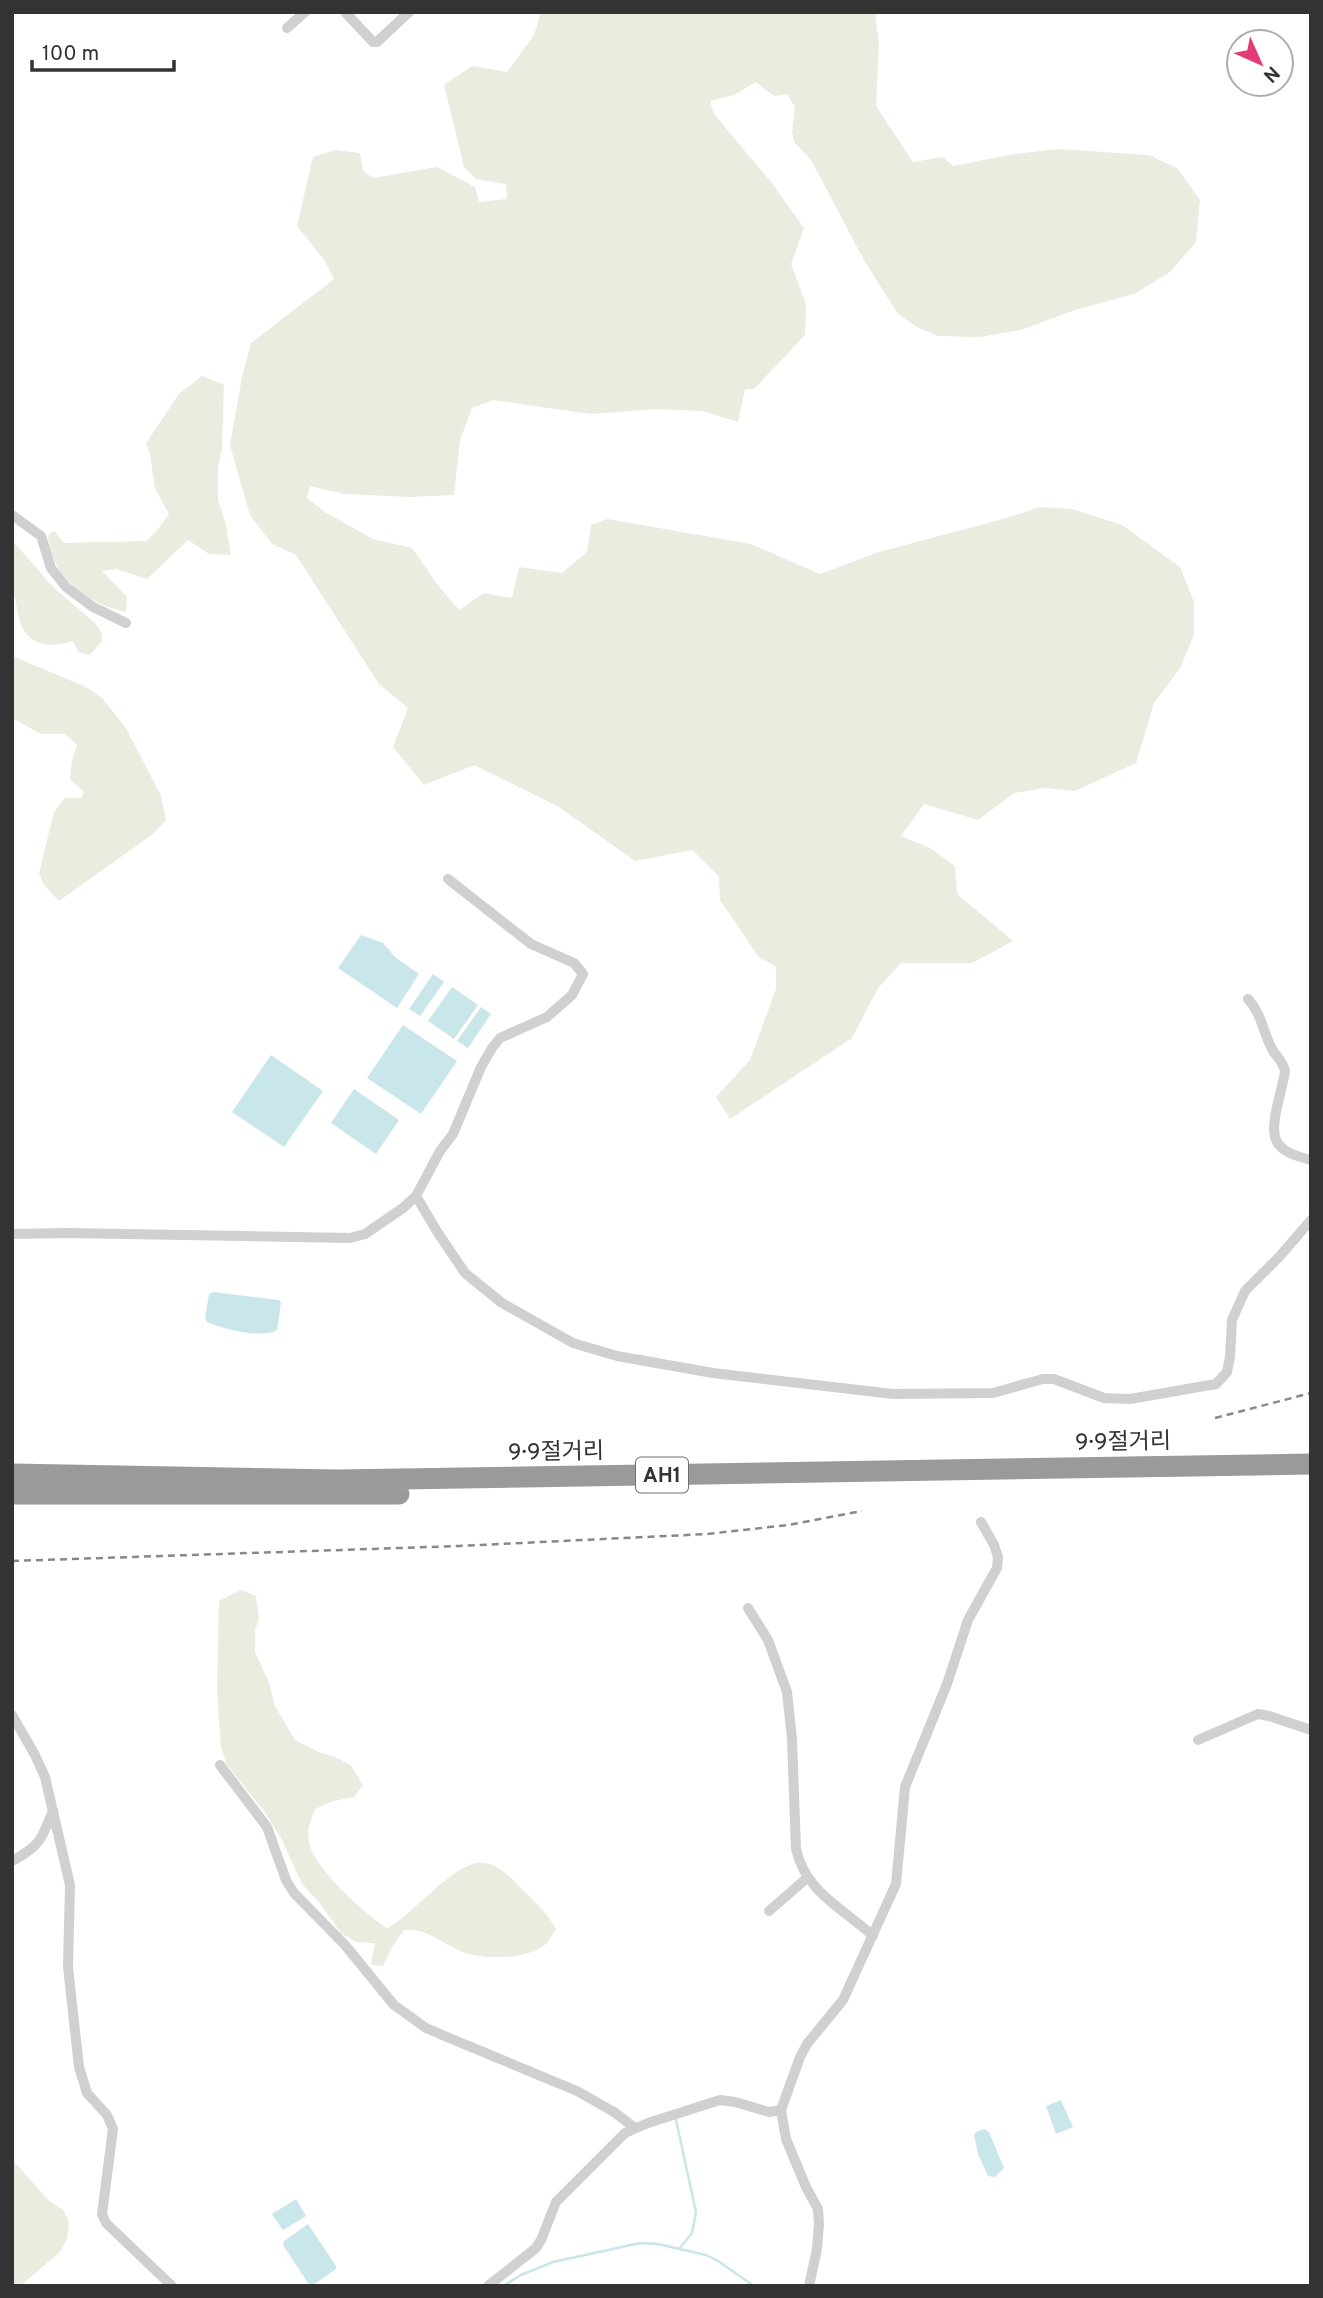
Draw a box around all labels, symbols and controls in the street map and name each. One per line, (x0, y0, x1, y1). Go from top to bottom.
scale bar (32, 28, 173, 72)
north arrow (1225, 28, 1295, 98)
text: 100 m (42, 41, 99, 68)
text: N (1257, 60, 1284, 87)
street label: 9·9절거리 (1075, 1428, 1171, 1459)
street label: 9·9절거리 (508, 1438, 604, 1469)
road number: AH1 (636, 1458, 688, 1492)

